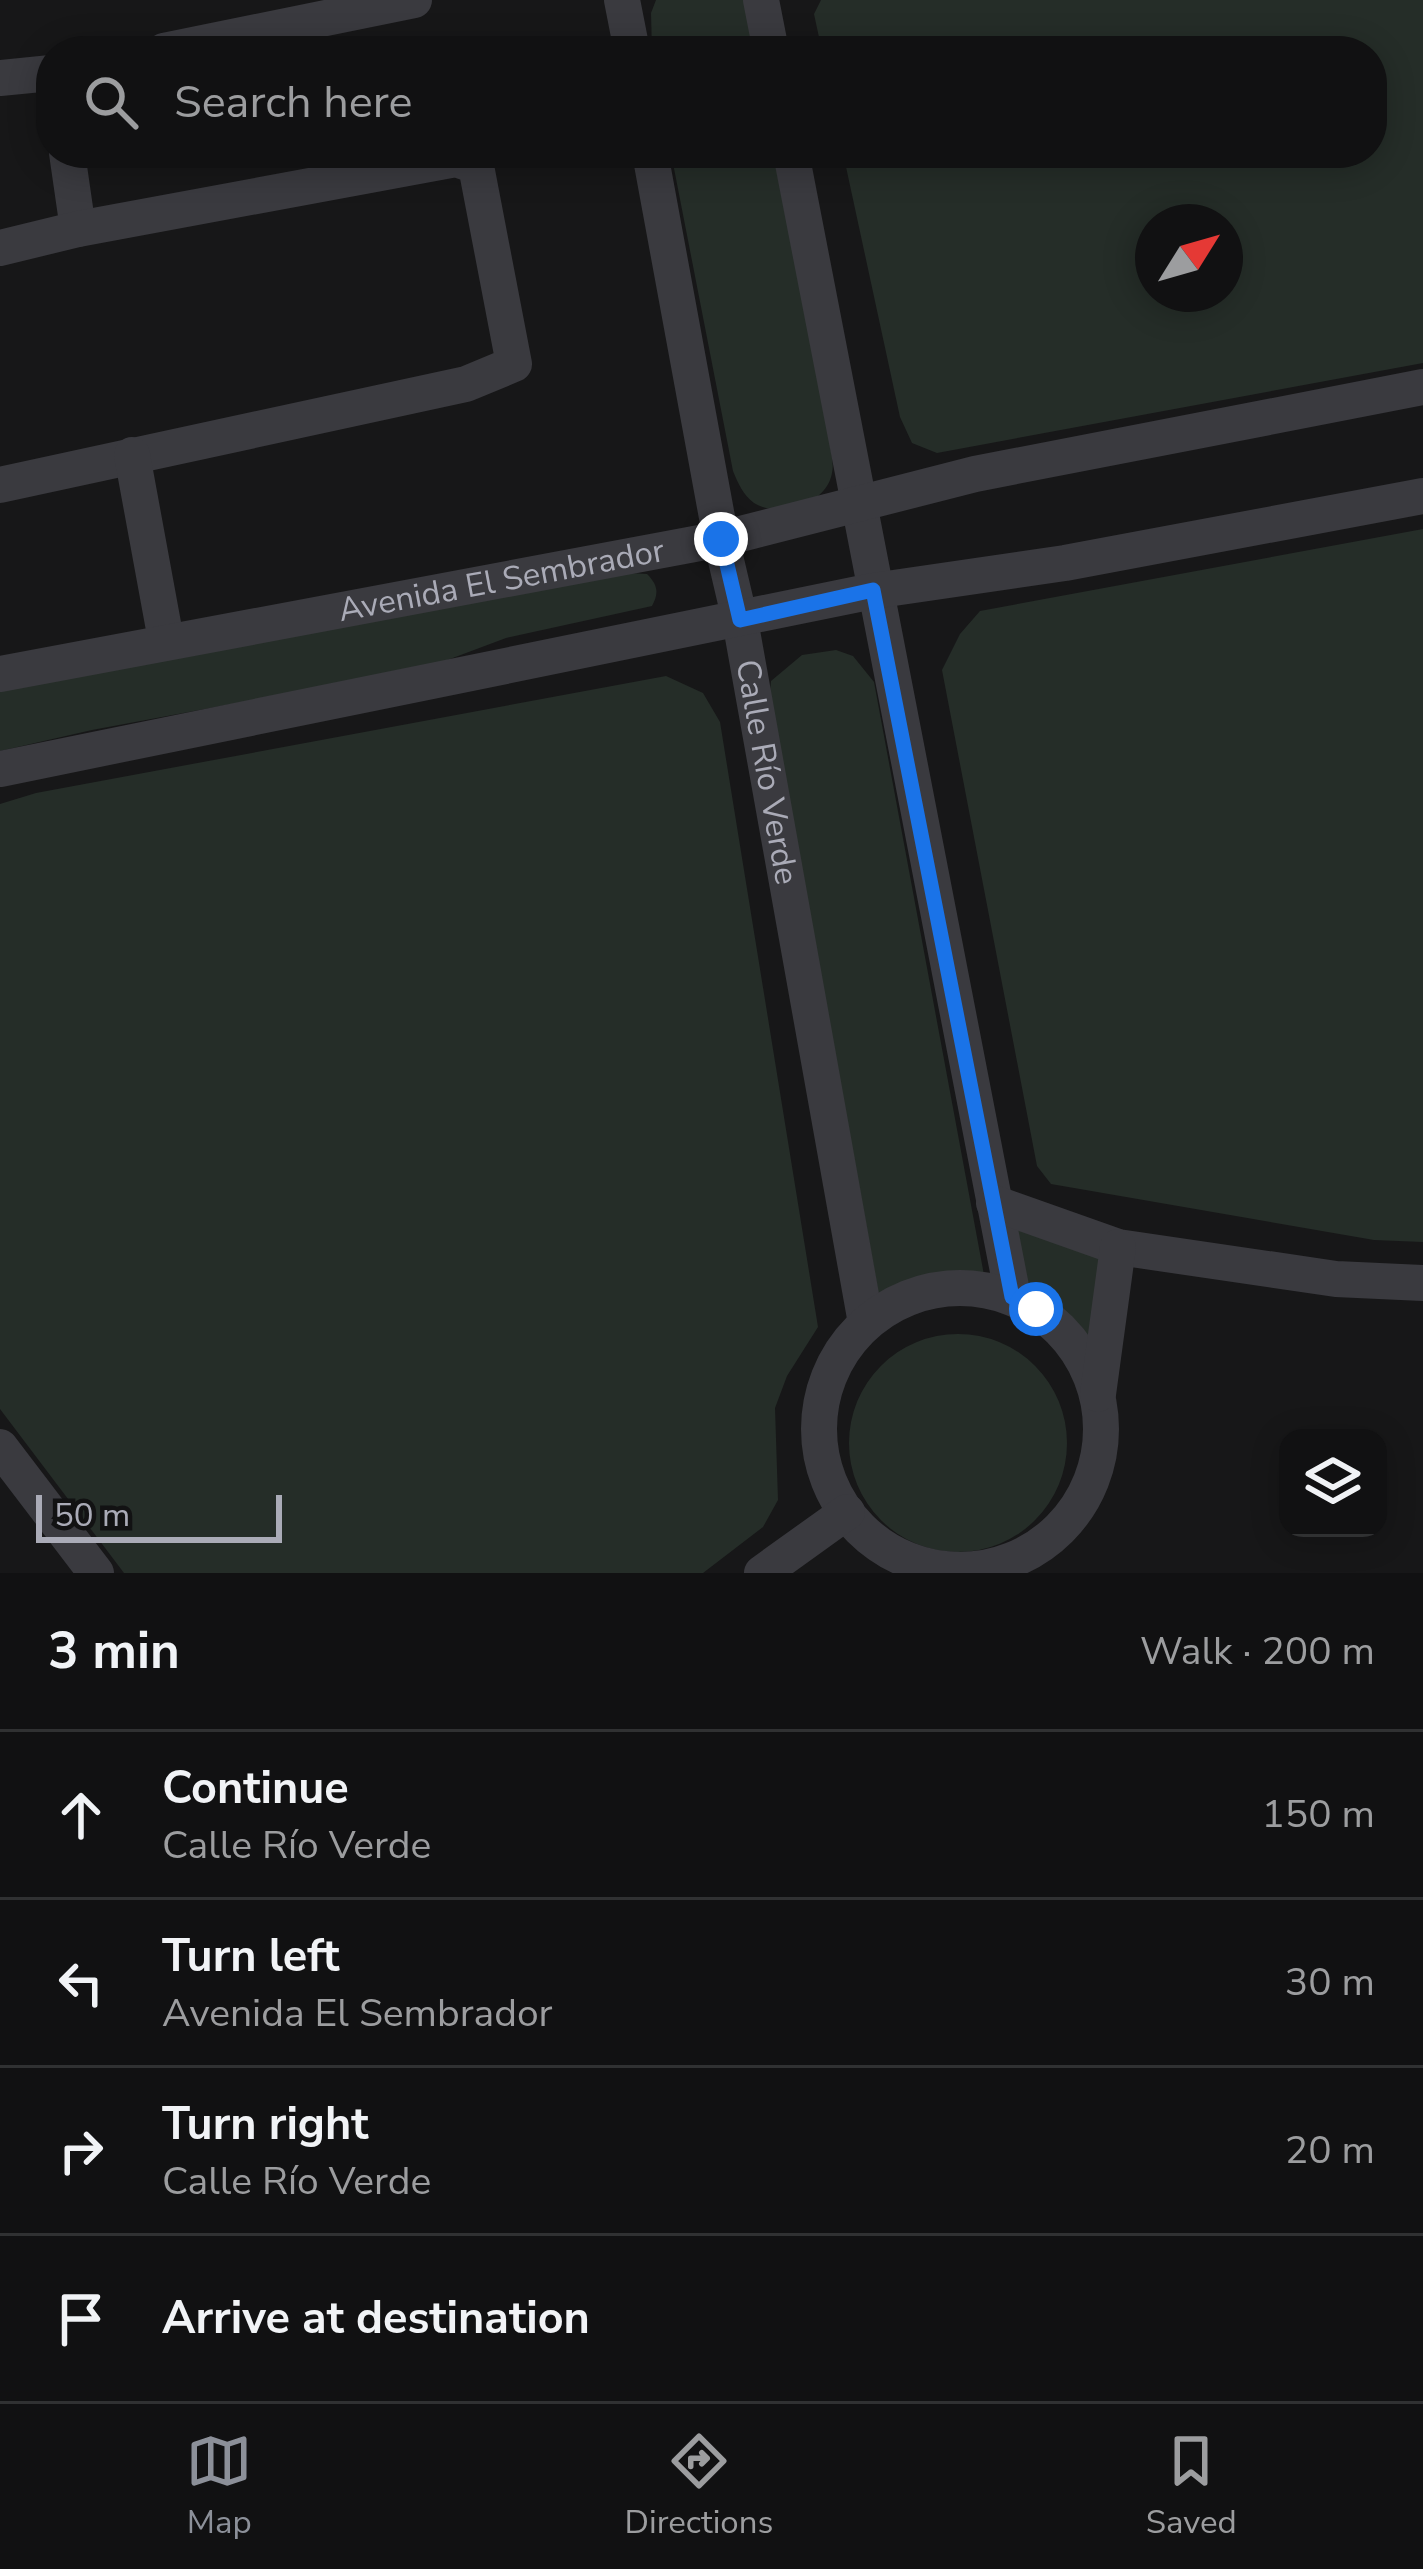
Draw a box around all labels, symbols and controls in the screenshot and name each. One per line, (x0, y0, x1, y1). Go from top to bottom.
search box (36, 36, 1387, 168)
icon: search (78, 69, 144, 135)
text: Search here (174, 72, 413, 133)
north arrow (1135, 204, 1243, 312)
route end (694, 512, 748, 566)
street label: Avenida El Sembrador (335, 528, 668, 633)
street label: Calle Río Verde (725, 656, 809, 888)
route start (1009, 1282, 1063, 1336)
map controls (1279, 1429, 1387, 1537)
button: layers (1279, 1429, 1387, 1537)
scale bar (36, 1489, 282, 1542)
text: 50 m (54, 1493, 130, 1538)
text: 3 min (48, 1616, 180, 1686)
text: Walk · 200 m (1140, 1625, 1375, 1678)
text: Continue (162, 1758, 349, 1819)
icon: ahead (48, 1782, 114, 1848)
text: 150 m (1261, 1788, 1375, 1841)
text: Calle Río Verde (162, 1819, 431, 1872)
text: Turn left (162, 1926, 340, 1987)
icon: left (48, 1950, 114, 2016)
text: 30 m (1285, 1956, 1375, 2009)
text: Avenida El Sembrador (162, 1987, 553, 2040)
text: Turn right (162, 2094, 369, 2155)
icon: right (48, 2118, 114, 2184)
text: 20 m (1285, 2124, 1375, 2177)
text: Calle Río Verde (162, 2155, 431, 2208)
icon: arrive (48, 2286, 114, 2352)
text: Arrive at destination (162, 2288, 590, 2349)
tab: Map (186, 2428, 252, 2545)
tab: Directions (625, 2428, 773, 2545)
tab: Saved (1146, 2428, 1237, 2545)

